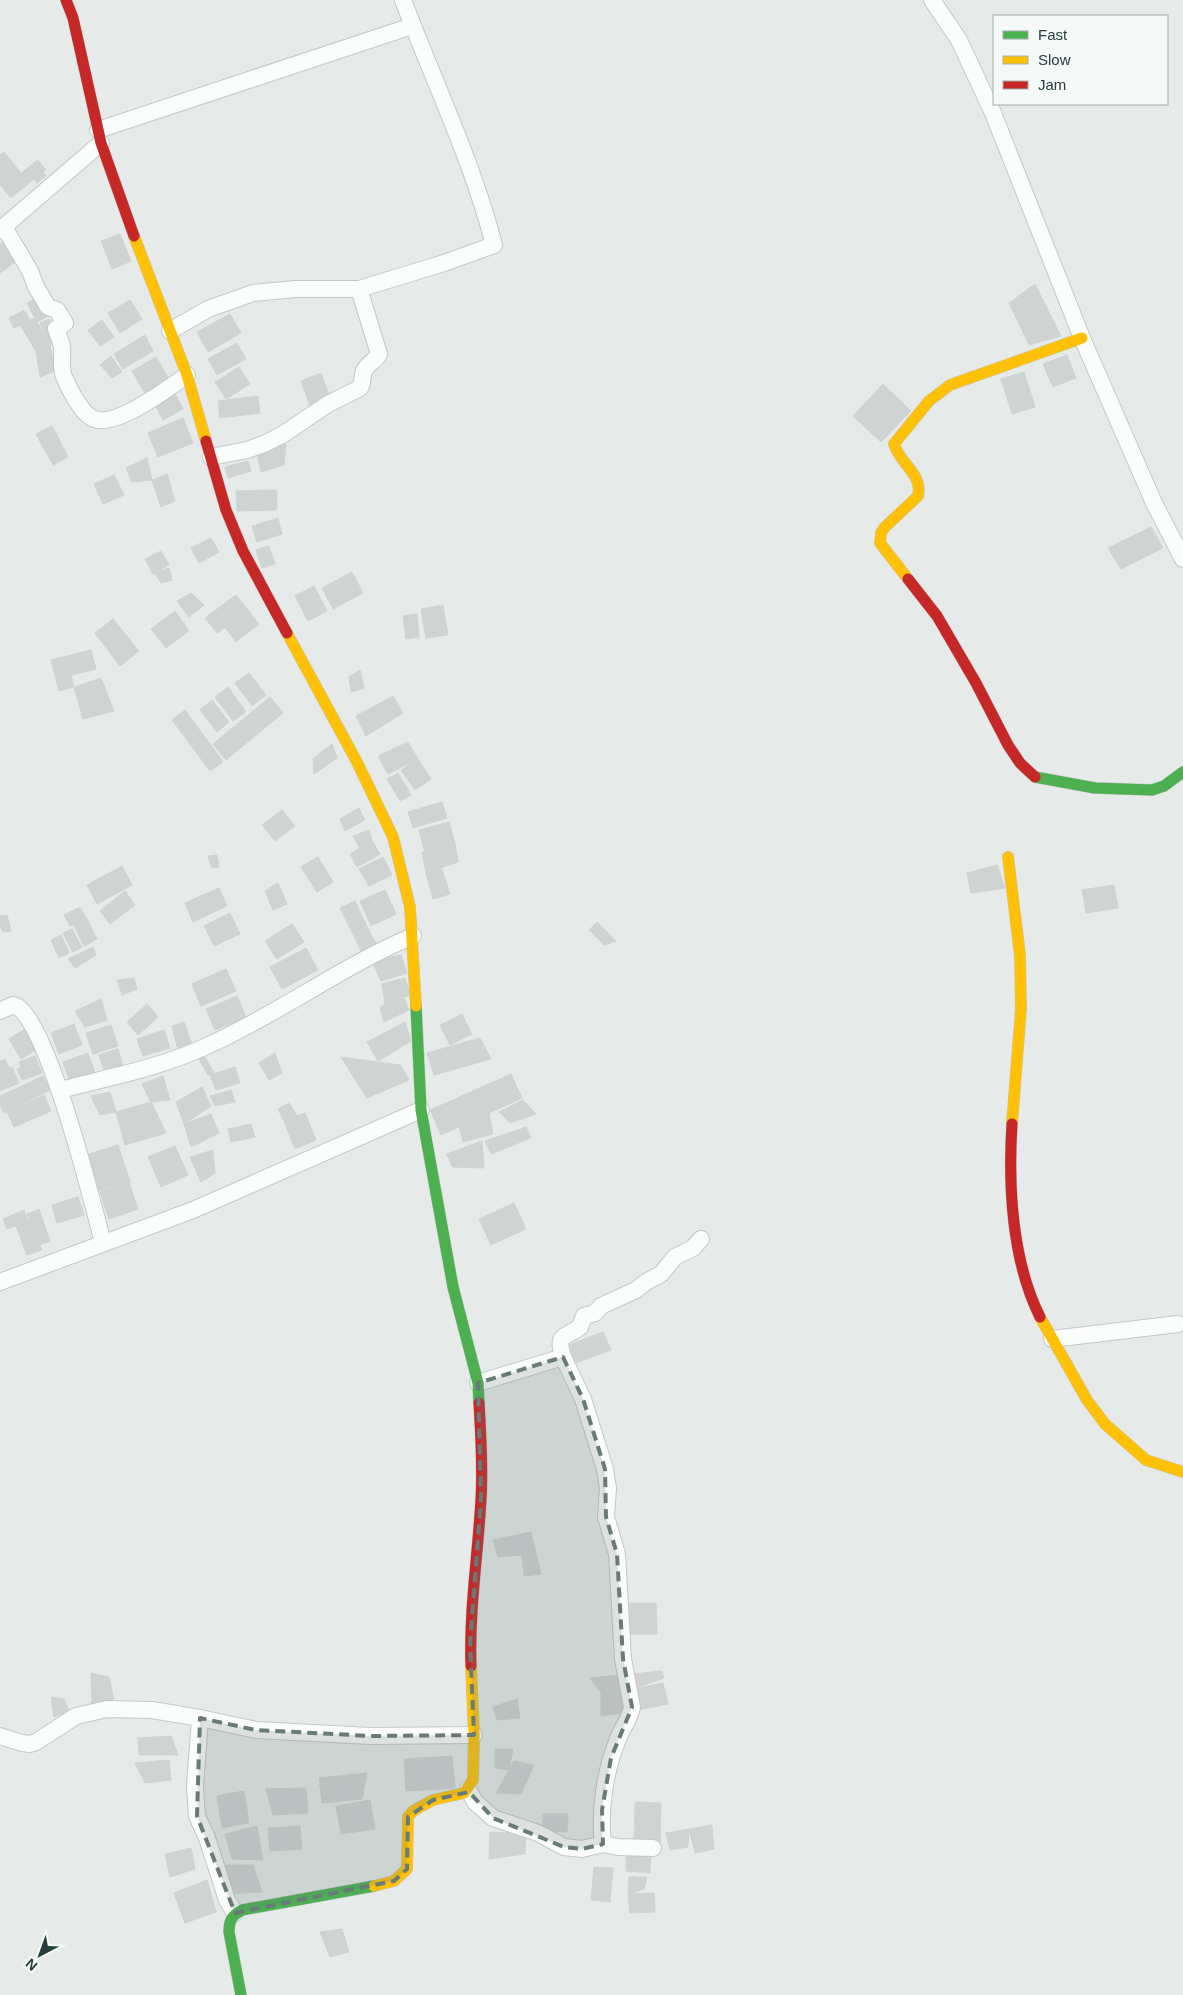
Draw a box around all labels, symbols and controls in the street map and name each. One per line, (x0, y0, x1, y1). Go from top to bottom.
legend (993, 15, 1168, 105)
text: Fast (1038, 26, 1068, 43)
text: Slow (1038, 51, 1071, 68)
text: Jam (1038, 76, 1066, 93)
north arrow (15, 1930, 65, 1980)
text: N (22, 1955, 41, 1974)

